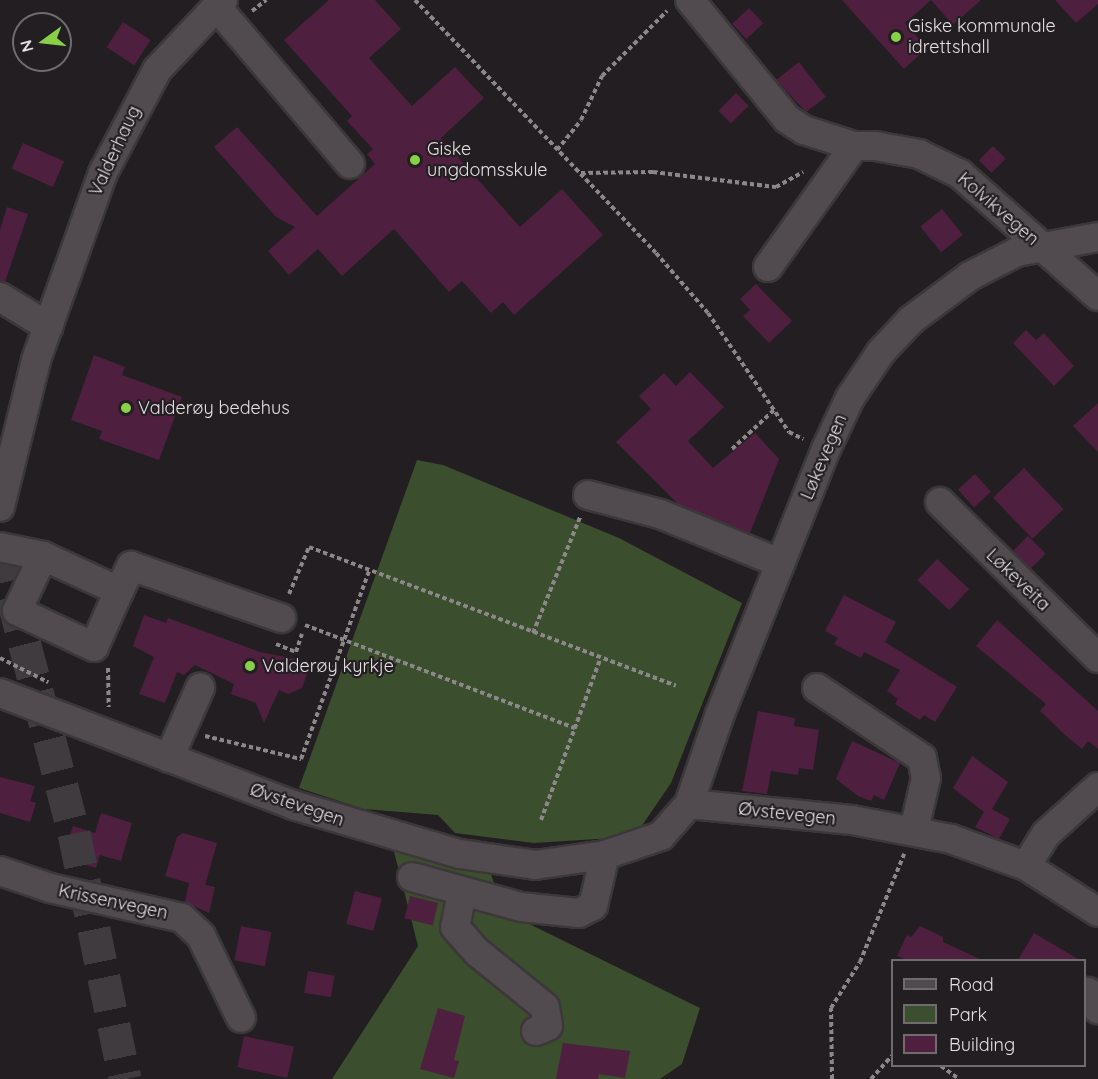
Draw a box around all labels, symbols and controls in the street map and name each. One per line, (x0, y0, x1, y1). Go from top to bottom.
north arrow (12, 12, 72, 72)
place label: Giske kommunale idrettshall (908, 16, 1056, 58)
marker: Giske kommunale idrettshall (889, 30, 903, 44)
text: N (15, 38, 38, 54)
street label: Valderhaug (85, 103, 145, 199)
place label: Giske ungdomsskule (427, 139, 548, 182)
marker: Giske ungdomsskule (408, 153, 422, 167)
street label: Kolvikvegen (953, 168, 1043, 250)
place label: Valderøy bedehus (138, 397, 290, 419)
marker: Valderøy bedehus (119, 401, 133, 415)
street label: Løkevegen (796, 411, 852, 503)
street label: Løkeveita (982, 544, 1054, 616)
place label: Valderøy kyrkje (262, 655, 394, 677)
marker: Valderøy kyrkje (243, 659, 257, 673)
street label: Øvstevegen (247, 779, 347, 831)
street label: Øvstevegen (737, 798, 837, 830)
street label: Krissenvegen (56, 880, 170, 924)
legend (891, 959, 1086, 1067)
text: Road (949, 973, 994, 996)
text: Park (949, 1003, 987, 1026)
text: Building (949, 1033, 1015, 1056)

